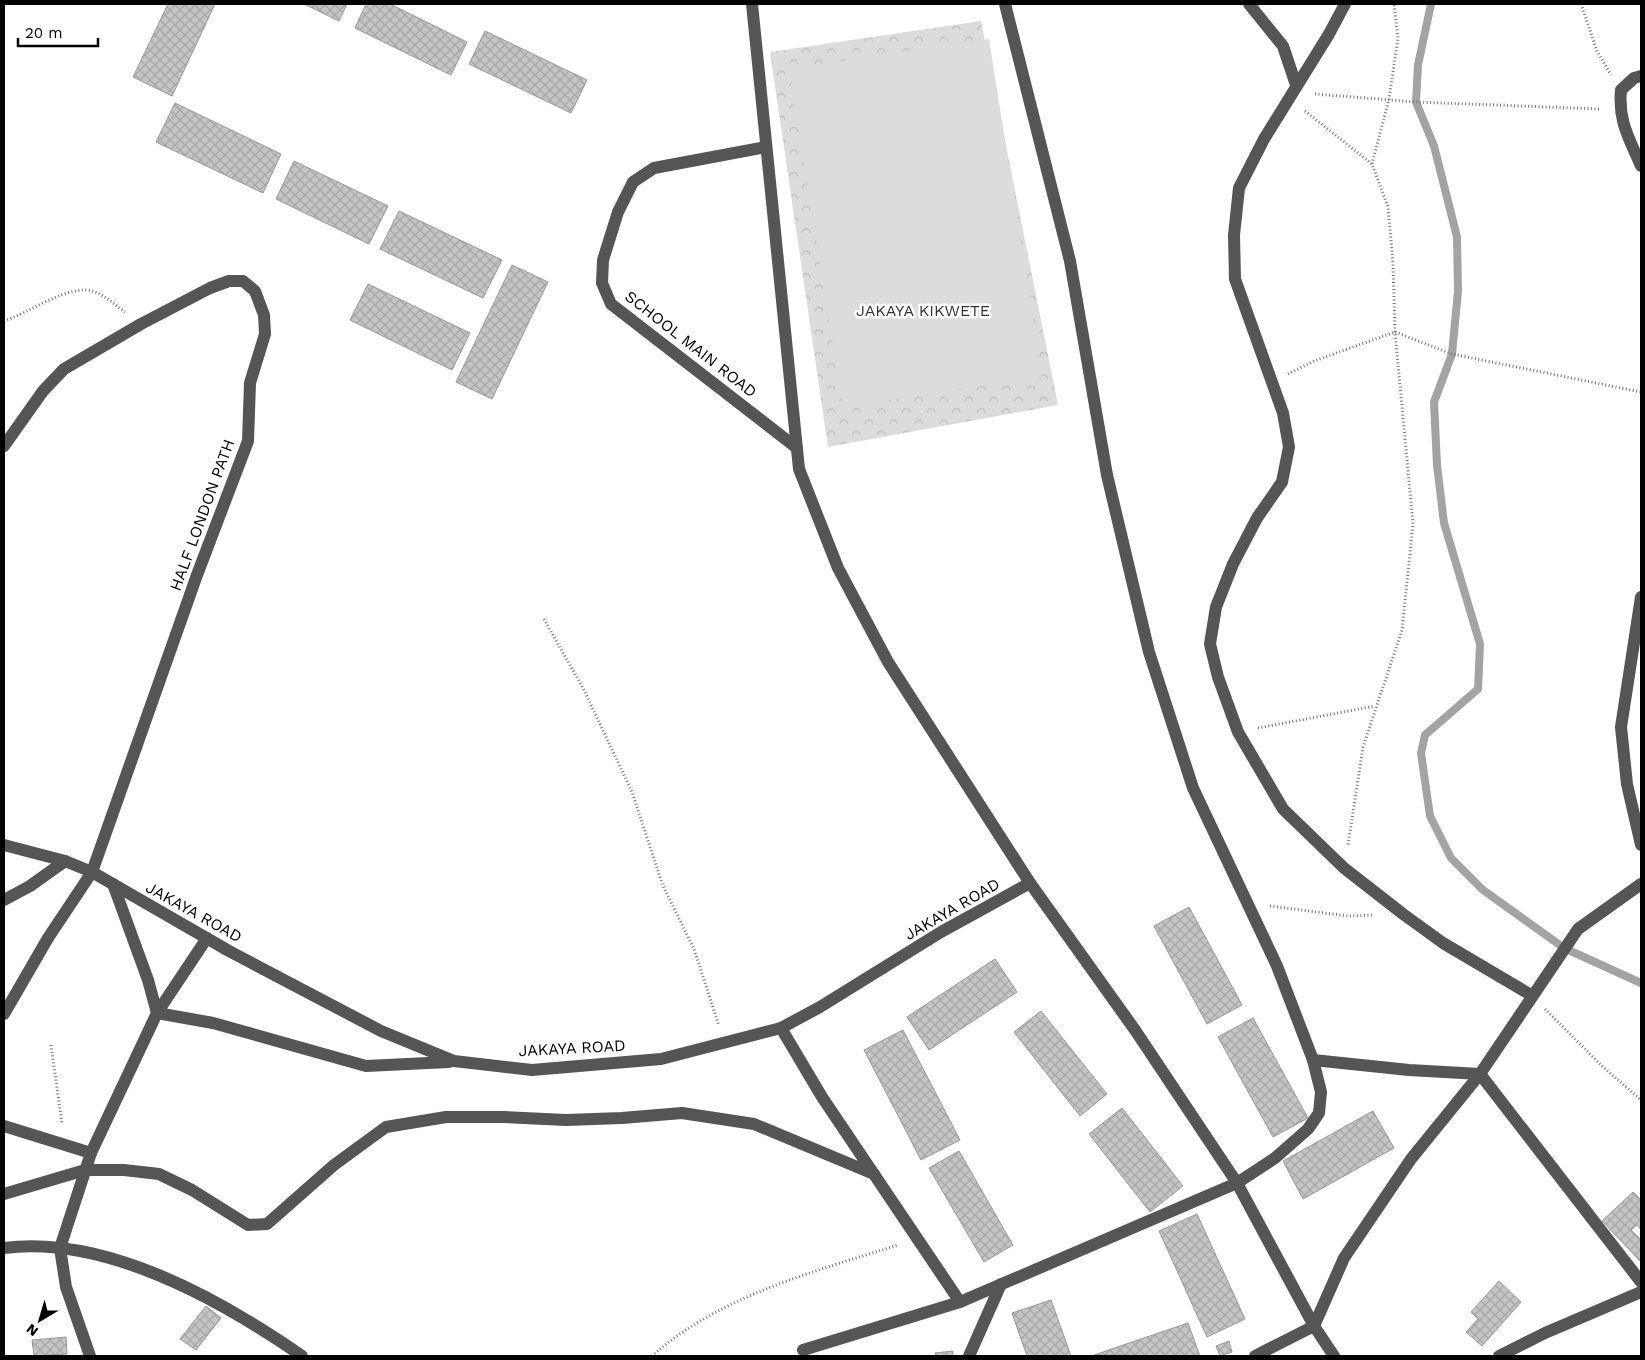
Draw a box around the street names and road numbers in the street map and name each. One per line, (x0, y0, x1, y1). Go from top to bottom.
street label: SCHOOL MAIN ROAD (621, 287, 761, 401)
street label: HALF LONDON PATH (166, 437, 238, 593)
street label: JAKAYA ROAD (901, 874, 1003, 944)
street label: JAKAYA ROAD (143, 878, 245, 946)
street label: JAKAYA ROAD (518, 1036, 626, 1060)

